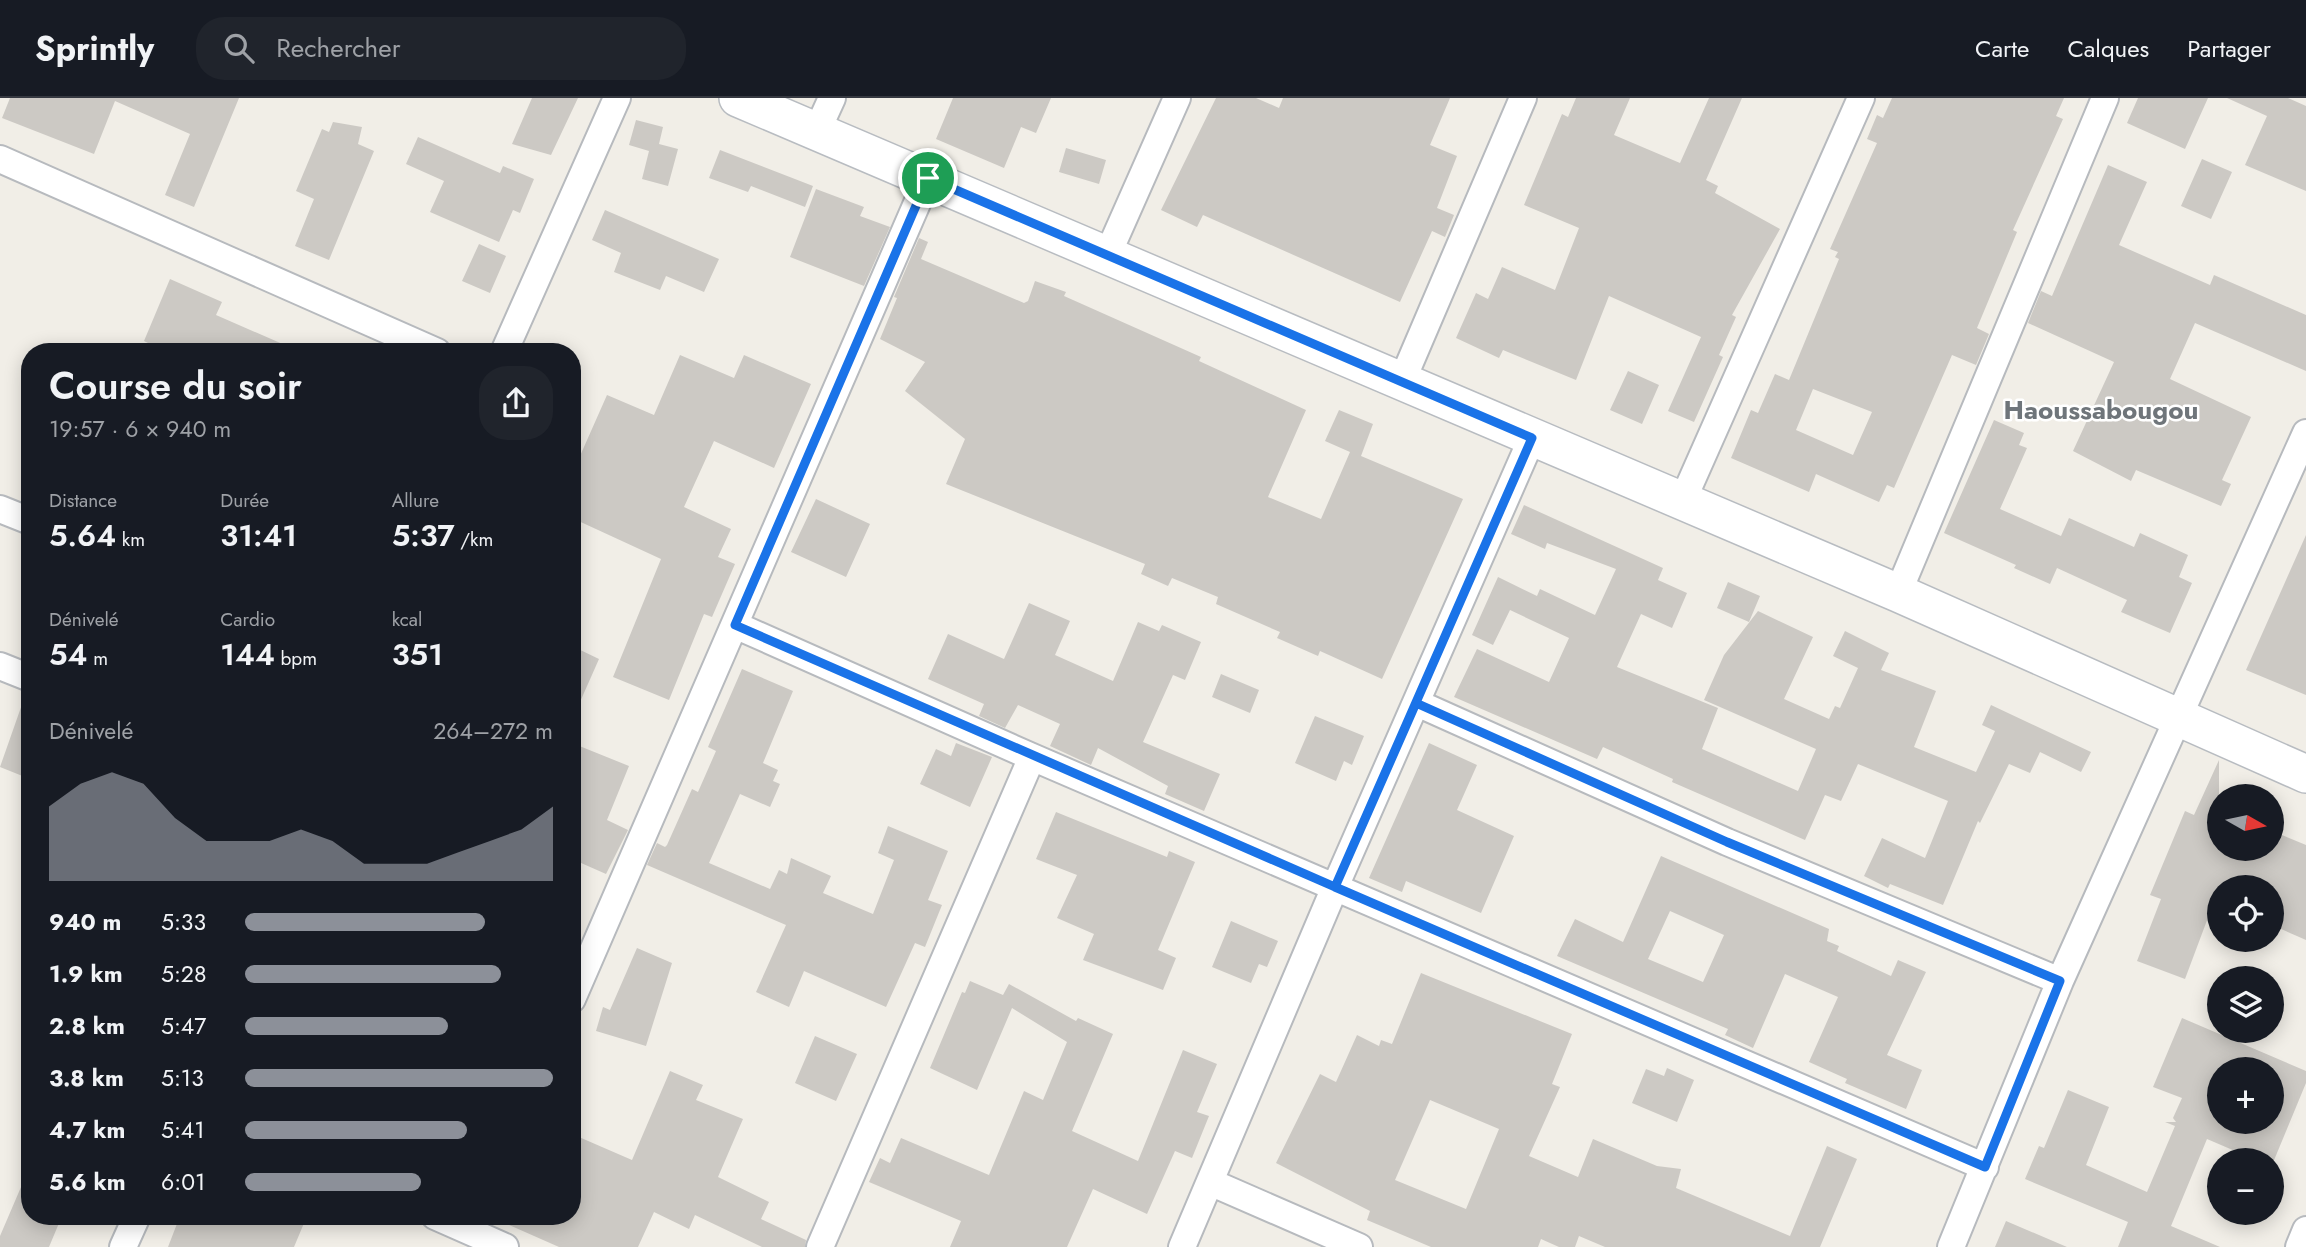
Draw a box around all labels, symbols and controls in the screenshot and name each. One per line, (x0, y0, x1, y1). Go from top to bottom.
search box (196, 17, 686, 80)
text: Sprintly (35, 25, 154, 72)
icon: search (220, 29, 258, 67)
text: Rechercher (276, 29, 401, 67)
text: Carte (1975, 31, 2029, 66)
text: Calques (2067, 31, 2149, 66)
text: Partager (2187, 31, 2271, 66)
pin (898, 148, 958, 208)
icon: arrive (909, 159, 947, 197)
text: Course du soir (49, 358, 302, 413)
button: share (479, 366, 553, 440)
district label: Haoussabougou (2004, 391, 2198, 429)
text: 19:57 · 6 × 940 m (49, 412, 231, 446)
text: Distance (49, 487, 117, 514)
text: Durée (220, 487, 269, 514)
text: Allure (392, 487, 439, 514)
text: 5.64 (49, 514, 116, 557)
text: 31:41 (220, 514, 297, 557)
text: 5:37 (392, 514, 455, 557)
text: km (116, 526, 145, 553)
text: /km (455, 526, 493, 553)
text: Dénivelé (49, 606, 119, 633)
text: Cardio (220, 606, 275, 633)
text: kcal (392, 606, 422, 633)
text: 54 (49, 633, 87, 676)
text: 144 (220, 633, 275, 676)
text: 351 (392, 633, 443, 676)
text: m (87, 645, 108, 672)
text: bpm (275, 645, 317, 672)
text: Dénivelé (49, 714, 133, 748)
text: 264–272 m (433, 714, 553, 748)
north arrow (2207, 784, 2284, 861)
map controls (2207, 784, 2284, 1225)
button: locate (2207, 875, 2284, 952)
text: 940 m (49, 905, 121, 939)
text: 5:33 (161, 905, 206, 939)
text: 1.9 km (49, 957, 123, 991)
text: 5:28 (161, 957, 207, 991)
button: layers (2207, 966, 2284, 1043)
text: 2.8 km (49, 1009, 125, 1043)
text: 5:47 (161, 1009, 206, 1043)
button: + (2207, 1057, 2284, 1134)
text: 3.8 km (49, 1061, 124, 1095)
text: 5:13 (161, 1061, 204, 1095)
text: 4.7 km (49, 1113, 125, 1147)
text: 5:41 (161, 1113, 205, 1147)
button: − (2207, 1148, 2284, 1225)
text: 5.6 km (49, 1165, 126, 1199)
text: 6:01 (161, 1165, 205, 1199)

